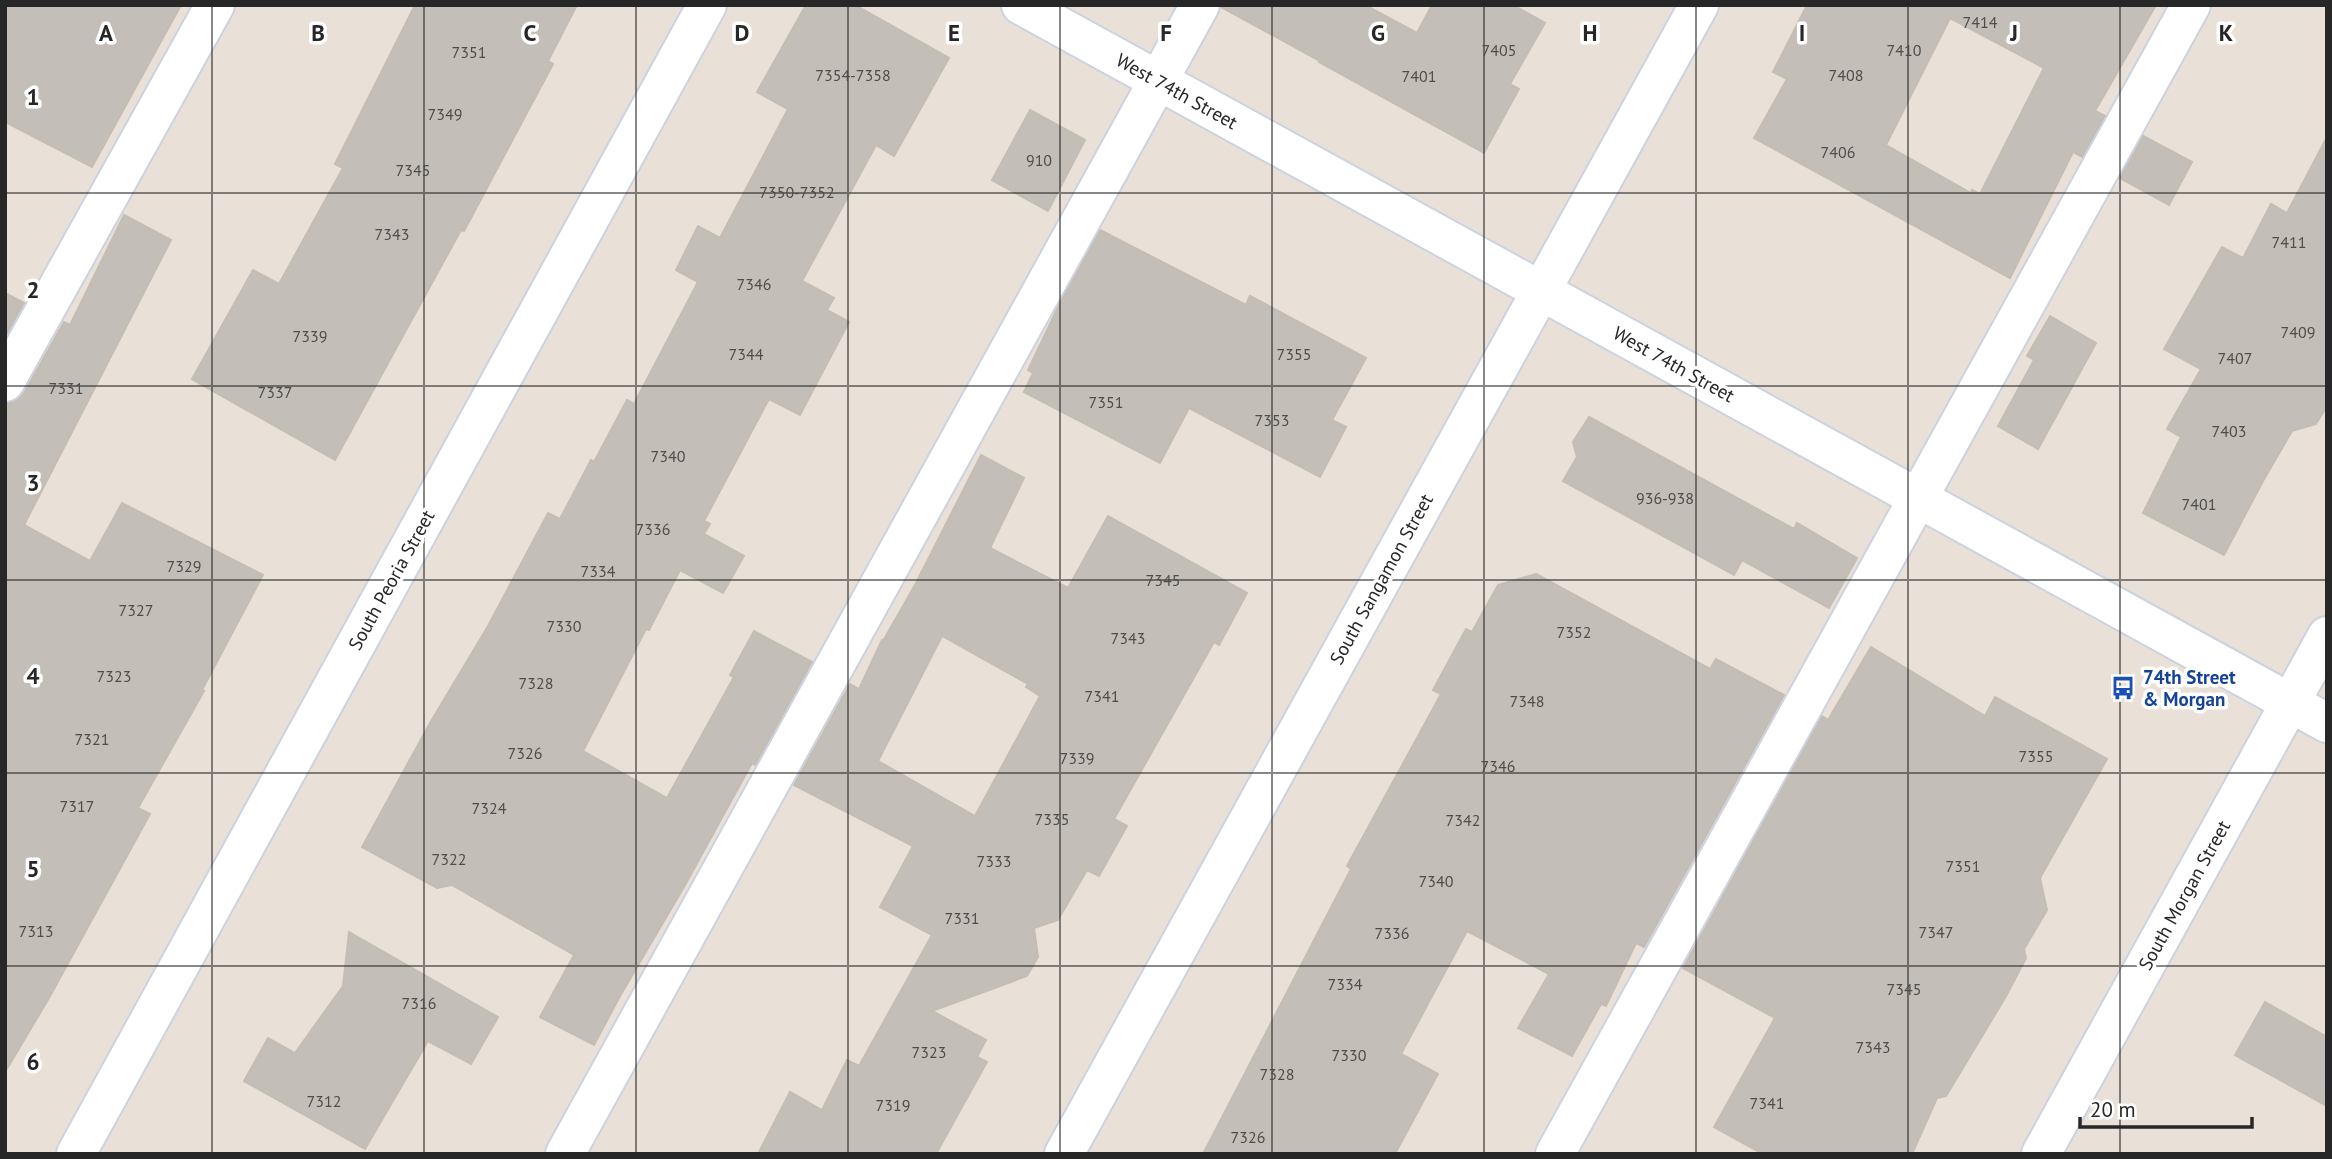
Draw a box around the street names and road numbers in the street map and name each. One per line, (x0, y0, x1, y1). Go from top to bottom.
street label: West 74th Street (1112, 48, 1242, 135)
street label: West 74th Street (1609, 321, 1739, 408)
street label: South Sangamon Street (1324, 489, 1438, 669)
street label: South Peoria Street (343, 505, 440, 654)
street label: South Morgan Street (2133, 815, 2235, 974)

